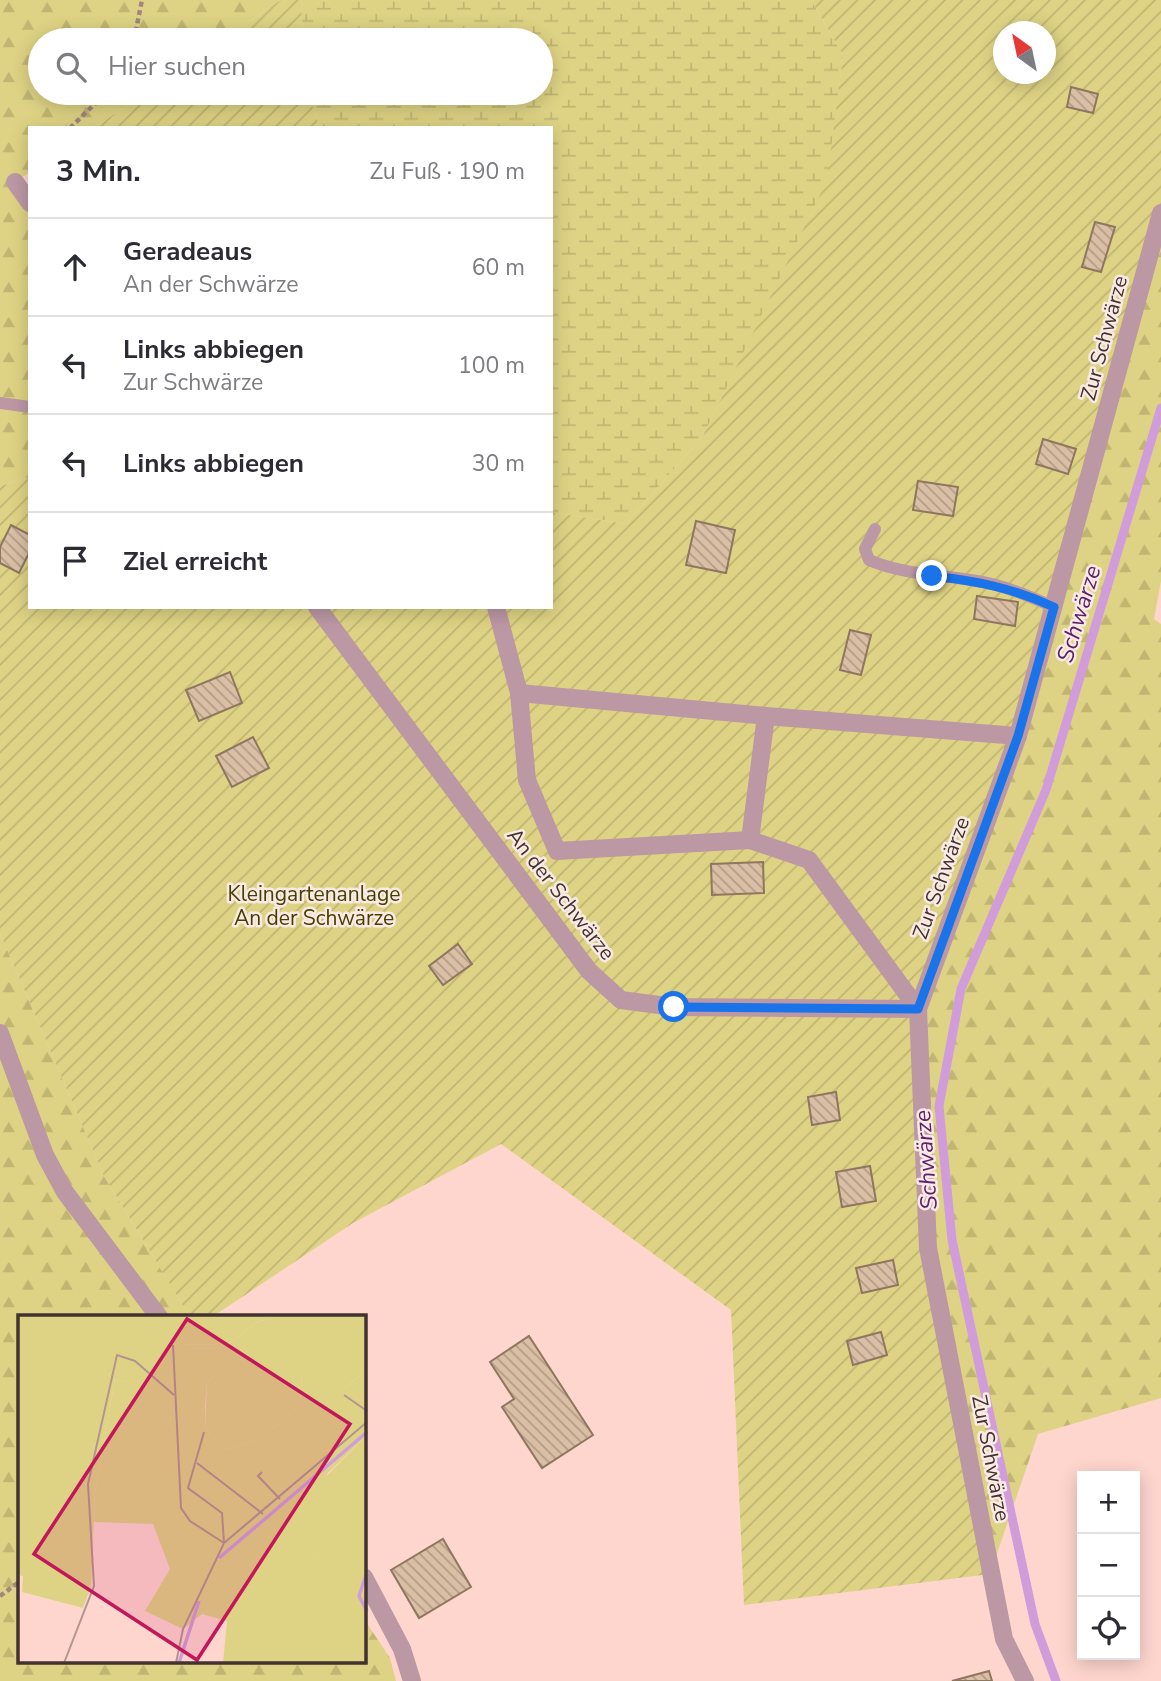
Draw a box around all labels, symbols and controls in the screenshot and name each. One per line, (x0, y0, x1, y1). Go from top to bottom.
north arrow (993, 21, 1056, 84)
search box (28, 28, 553, 105)
icon: search (52, 48, 90, 86)
text: Hier suchen (108, 49, 246, 84)
text: 3 Min. (56, 151, 141, 192)
text: Zu Fuß · 190 m (369, 156, 525, 187)
text: Geradeaus (123, 234, 252, 269)
icon: ahead (56, 248, 94, 286)
text: 60 m (472, 252, 525, 283)
text: An der Schwärze (123, 269, 299, 300)
street label: Zur Schwärze (1074, 272, 1134, 404)
text: Links abbiegen (123, 332, 304, 367)
icon: left (56, 346, 94, 384)
text: 100 m (458, 350, 525, 381)
text: Zur Schwärze (123, 367, 263, 398)
icon: left (56, 444, 94, 482)
text: Links abbiegen (123, 446, 304, 481)
text: 30 m (472, 448, 525, 479)
icon: arrive (56, 542, 94, 580)
text: Ziel erreicht (123, 544, 267, 579)
route end (916, 560, 947, 591)
water label: Schwärze (1050, 562, 1108, 666)
street label: Zur Schwärze (906, 813, 976, 943)
street label: An der Schwärze (501, 822, 621, 966)
park label: Kleingartenanlage An der Schwärze (228, 880, 400, 932)
route start (658, 991, 689, 1022)
water label: Schwärze (907, 1109, 945, 1211)
inset map (18, 1315, 366, 1664)
street label: Zur Schwärze (965, 1392, 1017, 1524)
map controls (1077, 1471, 1140, 1660)
button: + (1077, 1471, 1140, 1534)
button: − (1077, 1534, 1140, 1597)
button: locate (1077, 1597, 1140, 1660)

